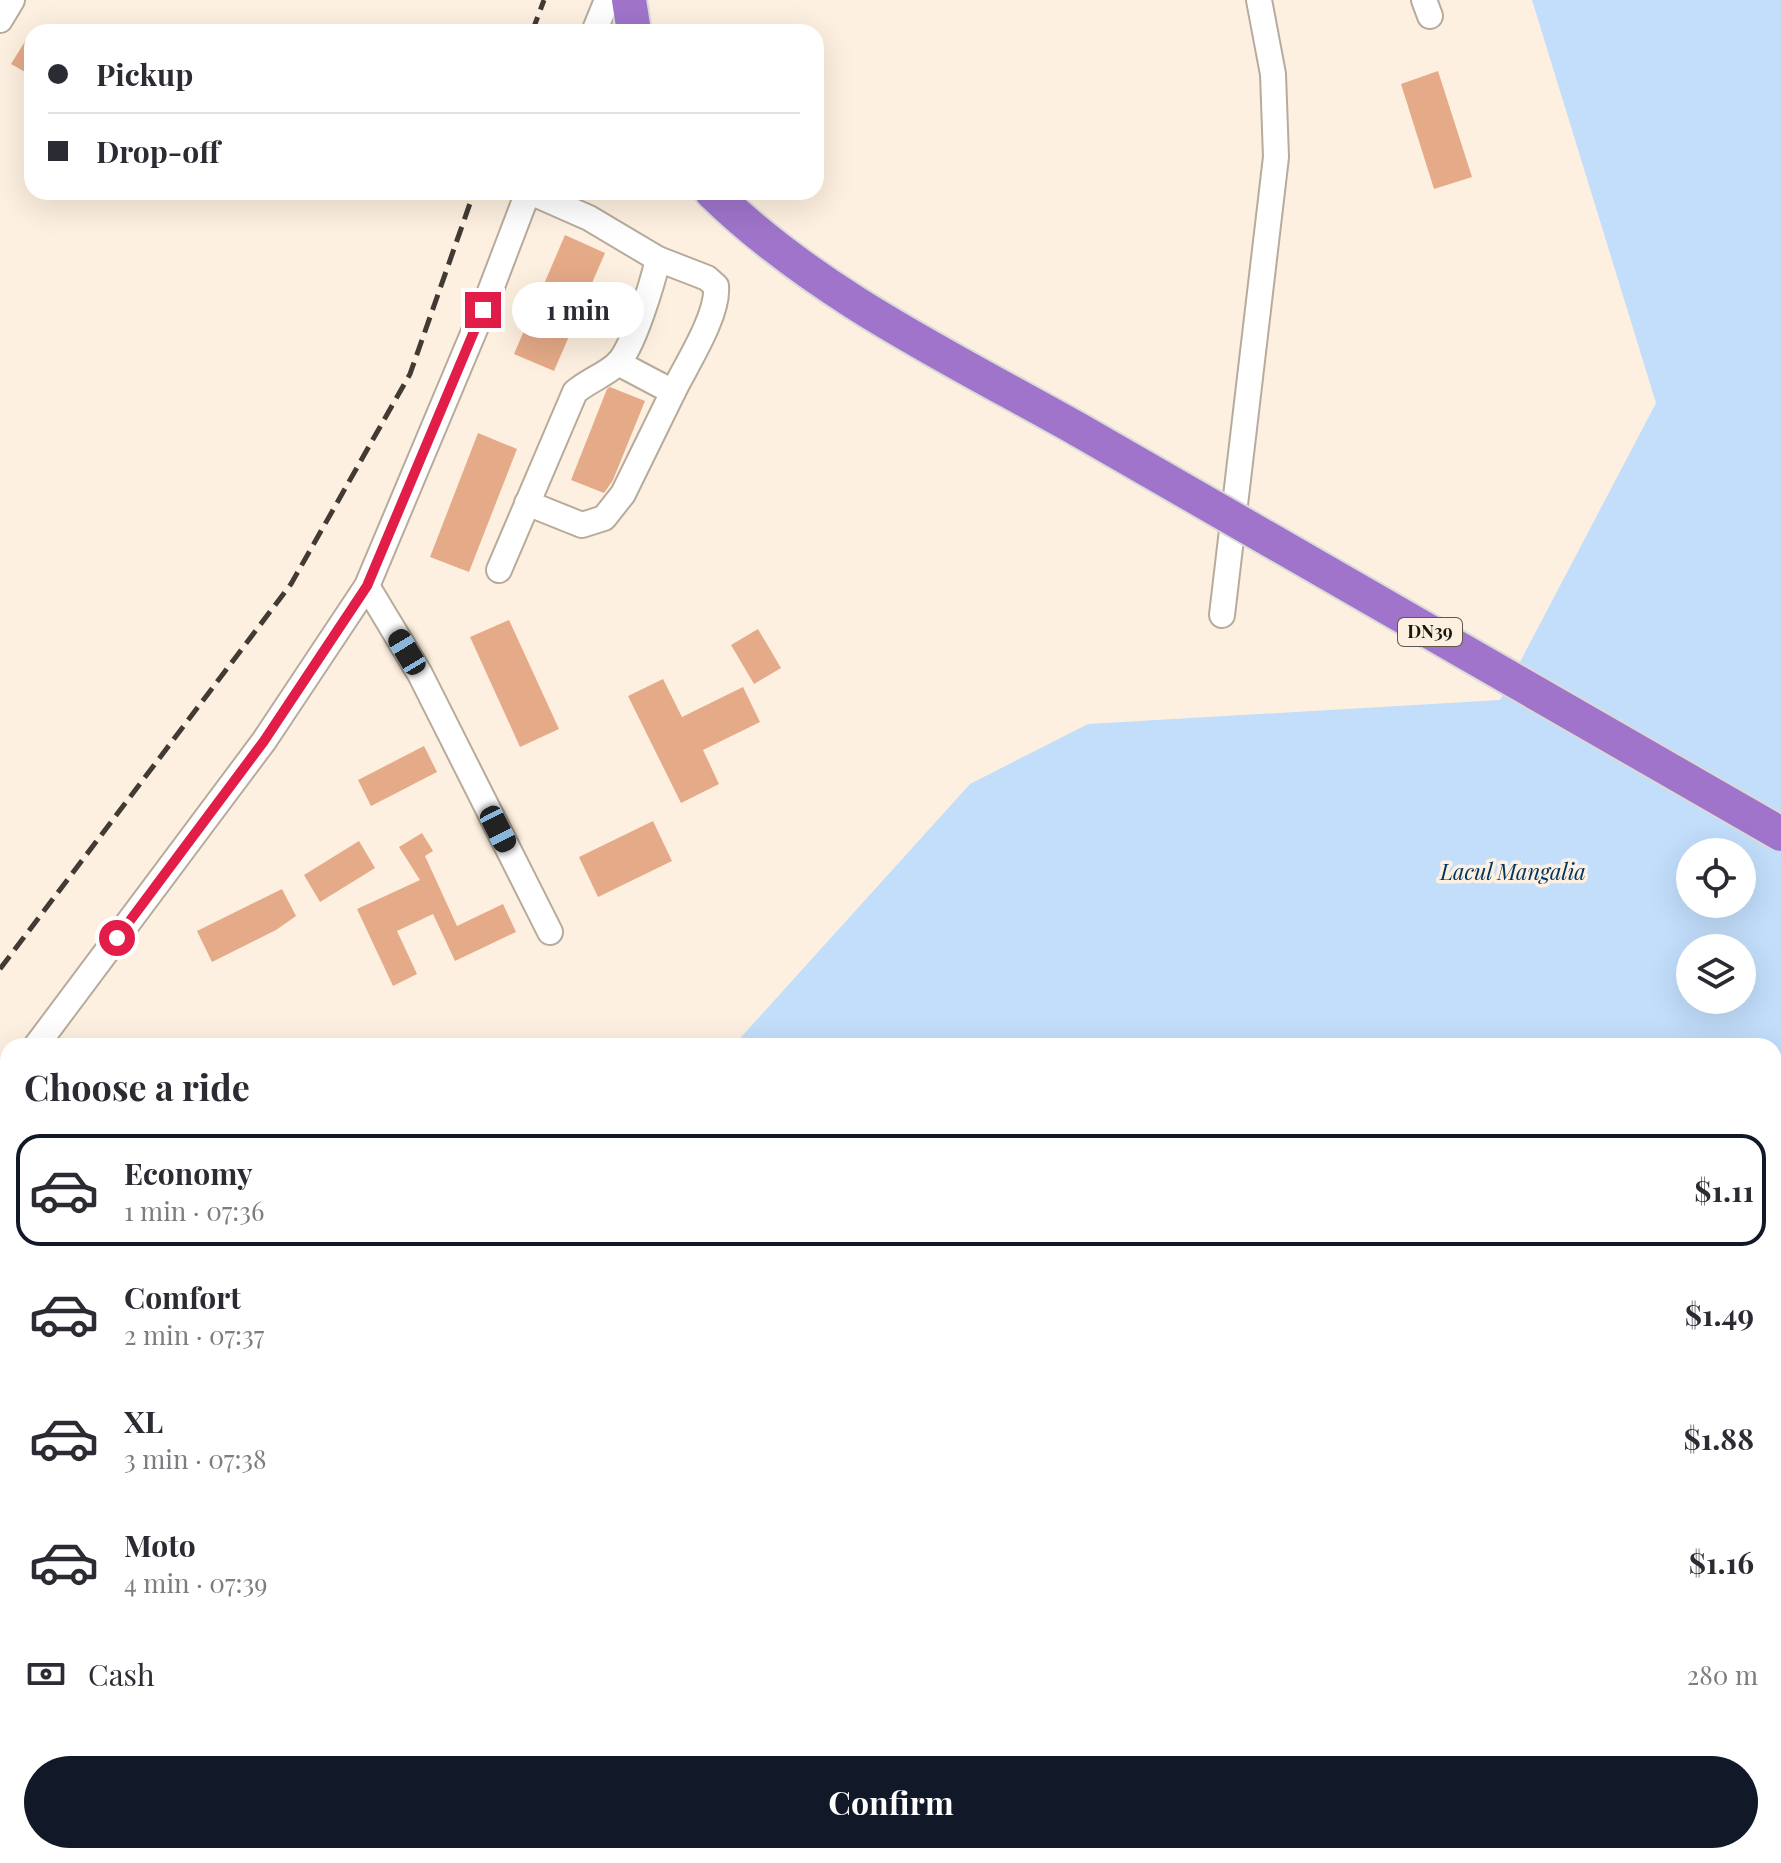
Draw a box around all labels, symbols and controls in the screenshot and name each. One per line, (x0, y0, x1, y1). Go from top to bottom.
text: Pickup (96, 54, 193, 94)
text: Drop-off (96, 131, 220, 171)
callout: 1 min (511, 282, 643, 338)
route end (465, 292, 501, 328)
text: 1 min (546, 292, 610, 327)
road number: DN39 (1398, 618, 1462, 646)
car (384, 625, 430, 679)
car (476, 802, 520, 856)
map controls (1676, 838, 1756, 1014)
button: locate (1676, 838, 1756, 918)
water label: Lacul Mangalia (1439, 856, 1586, 886)
route start (99, 920, 135, 956)
button: layers (1676, 934, 1756, 1014)
text: Choose a ride (24, 1062, 250, 1110)
text: Economy (124, 1153, 253, 1193)
icon: car (28, 1154, 100, 1226)
text: $1.11 (1694, 1170, 1754, 1210)
text: 1 min · 07:36 (124, 1193, 264, 1228)
text: Comfort (124, 1277, 241, 1317)
icon: car (28, 1278, 100, 1350)
text: $1.49 (1685, 1294, 1754, 1334)
text: 2 min · 07:37 (124, 1317, 264, 1352)
text: XL (124, 1401, 163, 1441)
icon: car (28, 1402, 100, 1474)
text: $1.88 (1684, 1418, 1754, 1458)
text: 3 min · 07:38 (124, 1441, 267, 1476)
text: Moto (124, 1525, 196, 1565)
icon: car (28, 1526, 100, 1598)
text: $1.16 (1689, 1542, 1754, 1582)
text: 4 min · 07:39 (124, 1565, 267, 1600)
icon: cash (24, 1652, 68, 1696)
text: Cash (88, 1654, 155, 1694)
text: 280 m (1687, 1657, 1758, 1692)
button: Confirm (24, 1756, 1758, 1848)

